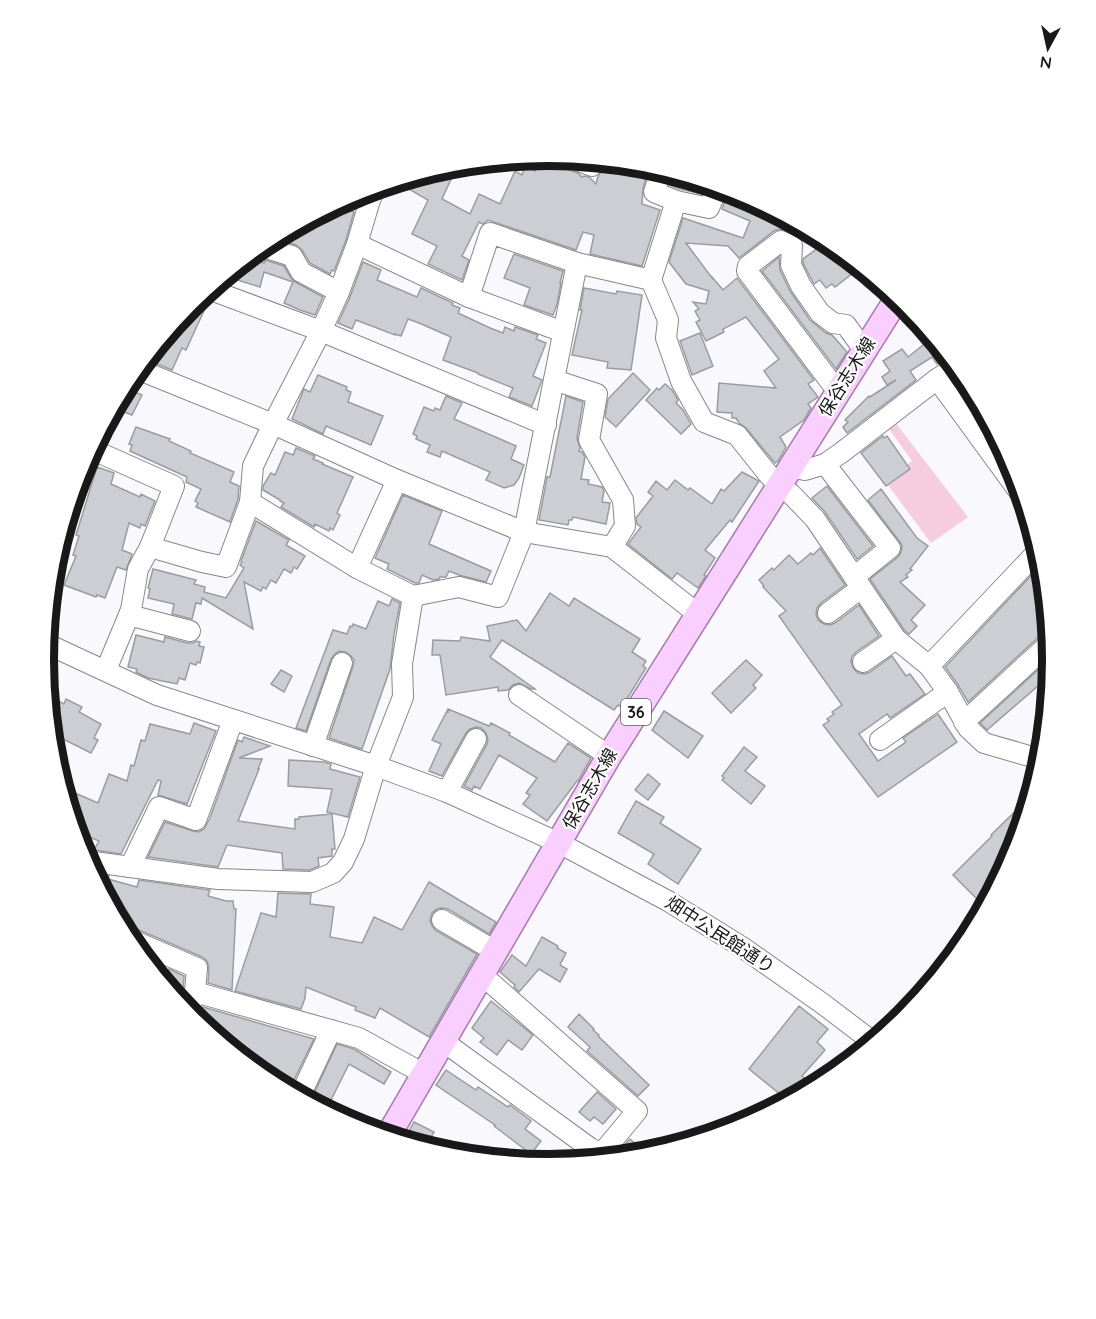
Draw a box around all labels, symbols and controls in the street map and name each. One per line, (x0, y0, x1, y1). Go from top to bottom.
north arrow (1018, 18, 1078, 78)
text: N (1039, 52, 1053, 74)
street label: 保谷志木線 (813, 332, 880, 421)
road number: 36 (621, 699, 651, 725)
street label: 保谷志木線 (557, 744, 622, 833)
street label: 畑中公民館通り (661, 891, 779, 979)

